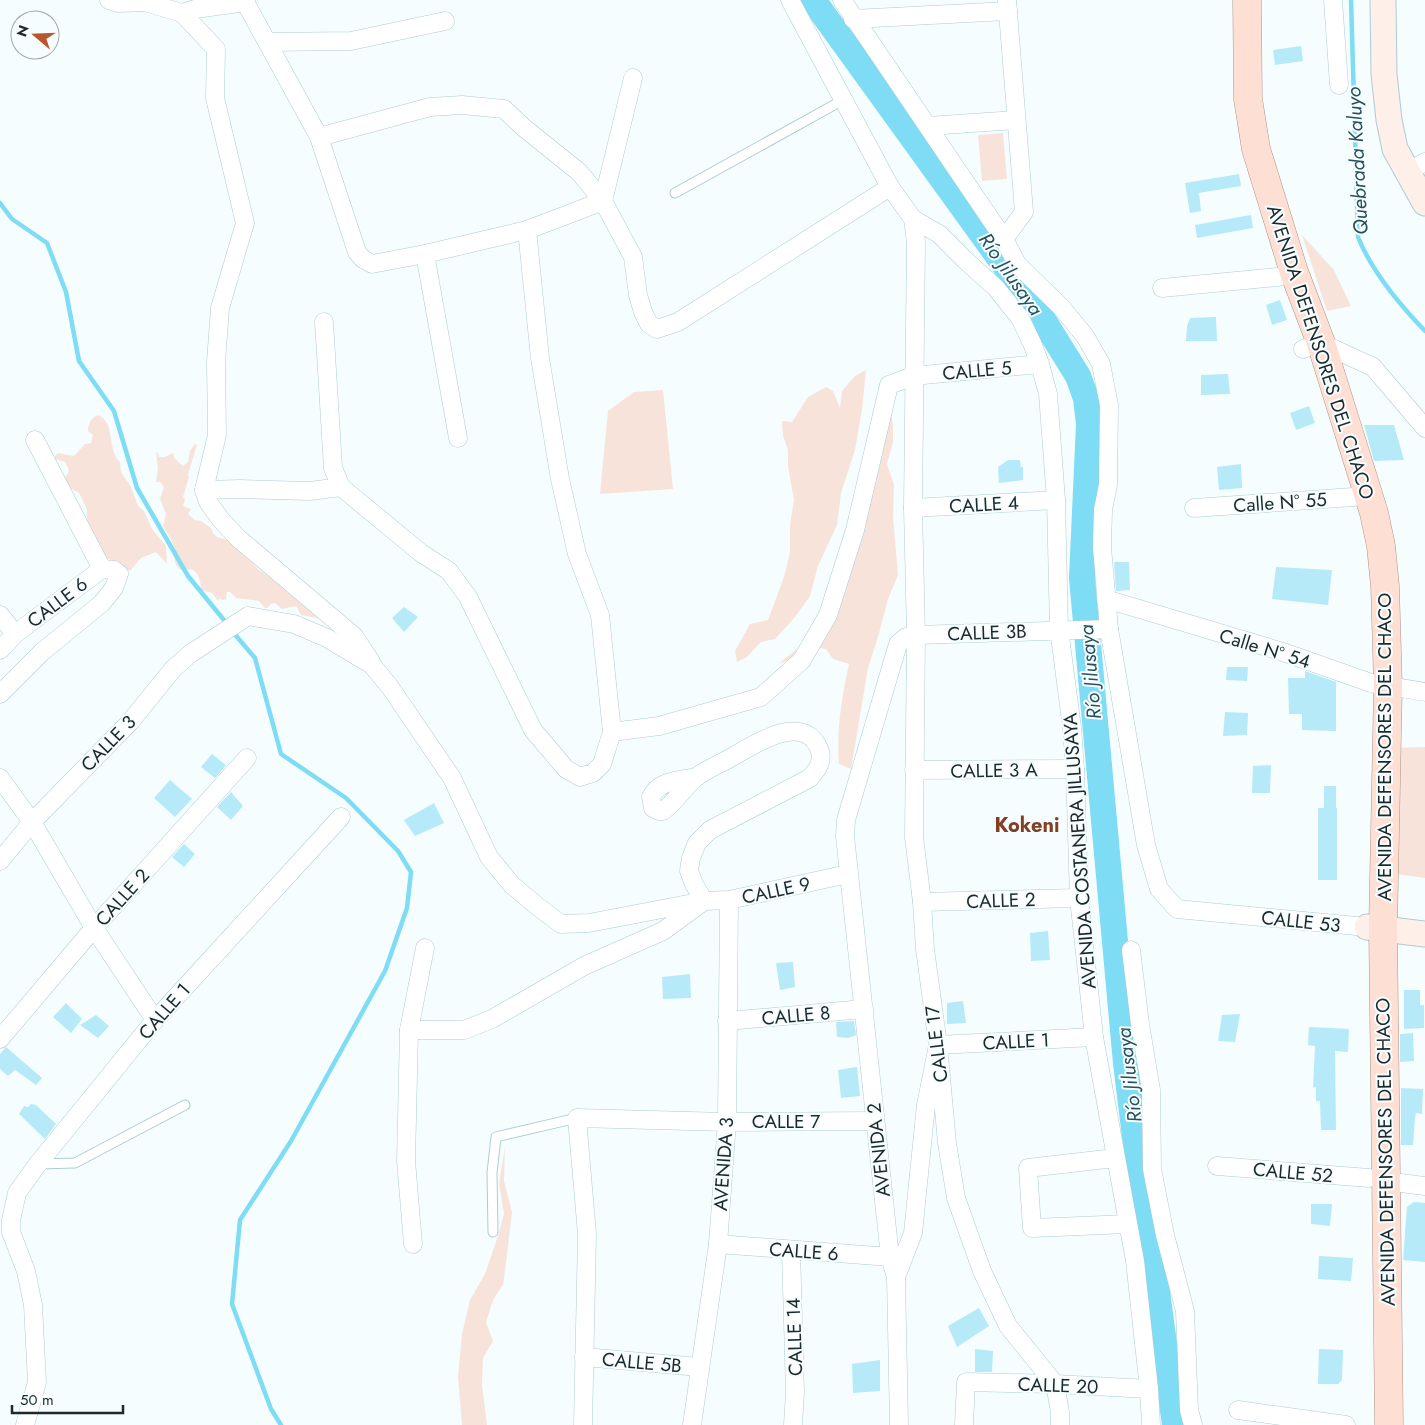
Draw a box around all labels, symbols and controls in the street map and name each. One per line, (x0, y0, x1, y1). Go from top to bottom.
north arrow (10, 10, 60, 60)
text: N (11, 22, 34, 39)
water label: Quebrada Kaluyo (1339, 86, 1376, 236)
street label: AVENIDA DEFENSORES DEL CHACO (1260, 201, 1381, 503)
water label: Río Jilusaya (971, 227, 1050, 322)
street label: CALLE 5 (941, 354, 1013, 387)
street label: Calle Nº 55 (1232, 486, 1328, 519)
street label: CALLE 4 (949, 489, 1019, 520)
street label: CALLE 6 (21, 571, 93, 634)
street label: AVENIDA DEFENSORES DEL CHACO (1371, 593, 1398, 901)
street label: CALLE 3B (947, 618, 1027, 647)
street label: Calle Nº 54 (1216, 622, 1314, 675)
water label: Río Jilusaya (1072, 623, 1109, 721)
street label: CALLE 3 (75, 709, 142, 778)
street label: AVENIDA COSTANERA JILLUSAYA (1056, 712, 1103, 990)
street label: CALLE 3 A (950, 756, 1038, 785)
district label: Kokeni (995, 811, 1059, 840)
street label: CALLE 2 (89, 863, 156, 932)
street label: CALLE 9 (739, 870, 813, 911)
street label: CALLE 2 (966, 886, 1036, 915)
street label: CALLE 53 (1260, 904, 1342, 939)
street label: CALLE 1 (132, 977, 197, 1045)
street label: AVENIDA DEFENSORES DEL CHACO (1369, 998, 1402, 1306)
street label: CALLE 8 (761, 999, 832, 1032)
street label: CALLE 17 (918, 1004, 955, 1084)
street label: CALLE 1 (982, 1026, 1050, 1057)
water label: Río Jilusaya (1109, 1026, 1150, 1124)
street label: AVENIDA 2 (860, 1102, 897, 1198)
street label: CALLE 7 (752, 1108, 820, 1135)
street label: AVENIDA 3 (707, 1116, 740, 1212)
street label: CALLE 52 (1252, 1156, 1334, 1189)
street label: CALLE 6 (768, 1236, 840, 1267)
street label: CALLE 14 (780, 1297, 809, 1377)
street label: CALLE 5B (601, 1346, 683, 1379)
street label: CALLE 20 (1017, 1371, 1099, 1400)
scale bar (12, 1382, 124, 1414)
text: 50 m (20, 1389, 54, 1411)

